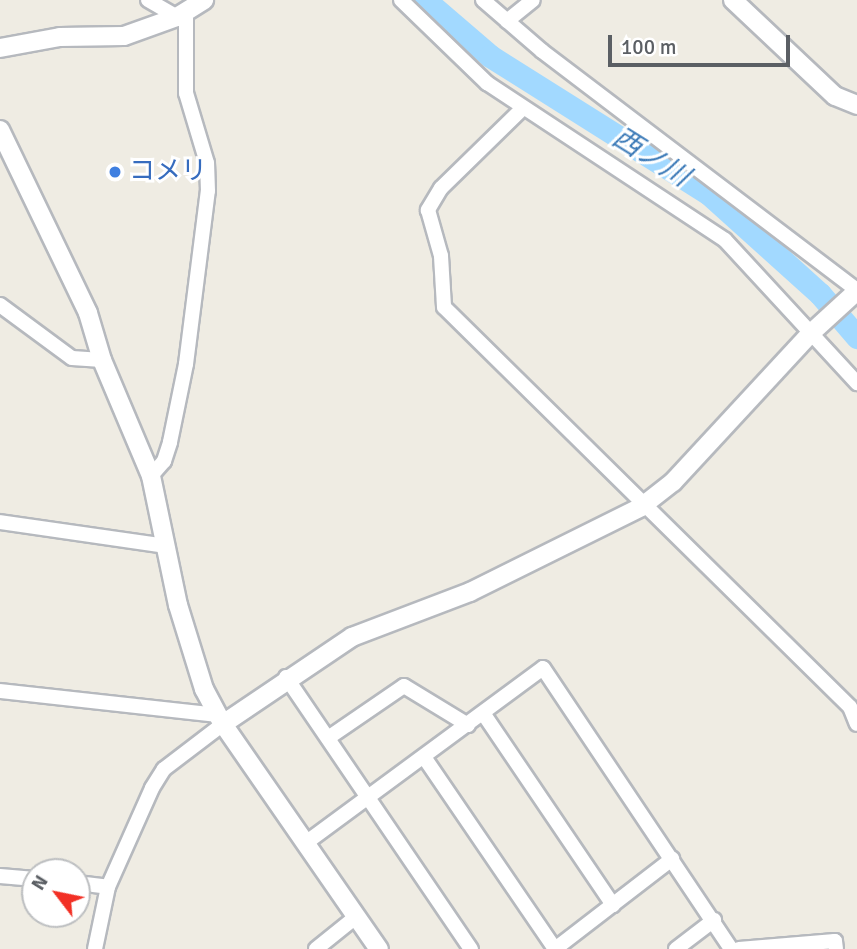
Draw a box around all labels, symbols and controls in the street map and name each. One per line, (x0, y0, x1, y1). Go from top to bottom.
scale bar (612, 21, 794, 65)
text: 100 m (621, 34, 676, 60)
water label: 西ノ川 (606, 120, 696, 194)
place label: コメリ (129, 156, 207, 188)
marker: コメリ (107, 164, 123, 180)
north arrow (21, 858, 91, 928)
text: N (26, 871, 54, 895)

